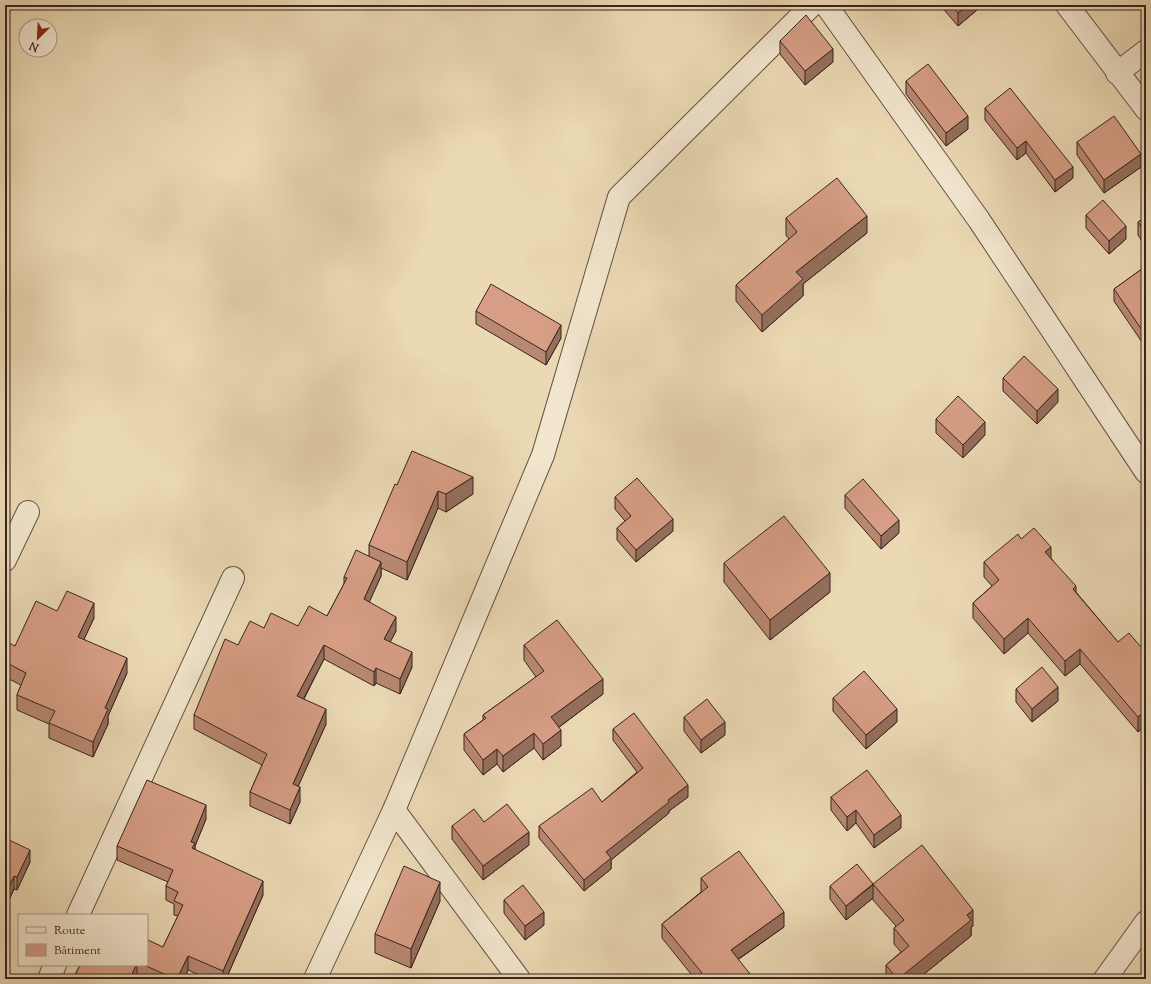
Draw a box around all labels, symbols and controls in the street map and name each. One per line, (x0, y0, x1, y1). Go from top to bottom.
north arrow (18, 18, 58, 58)
text: N (27, 37, 43, 56)
legend (18, 914, 148, 966)
text: Route (54, 922, 86, 940)
text: Bâtiment (54, 942, 101, 960)

